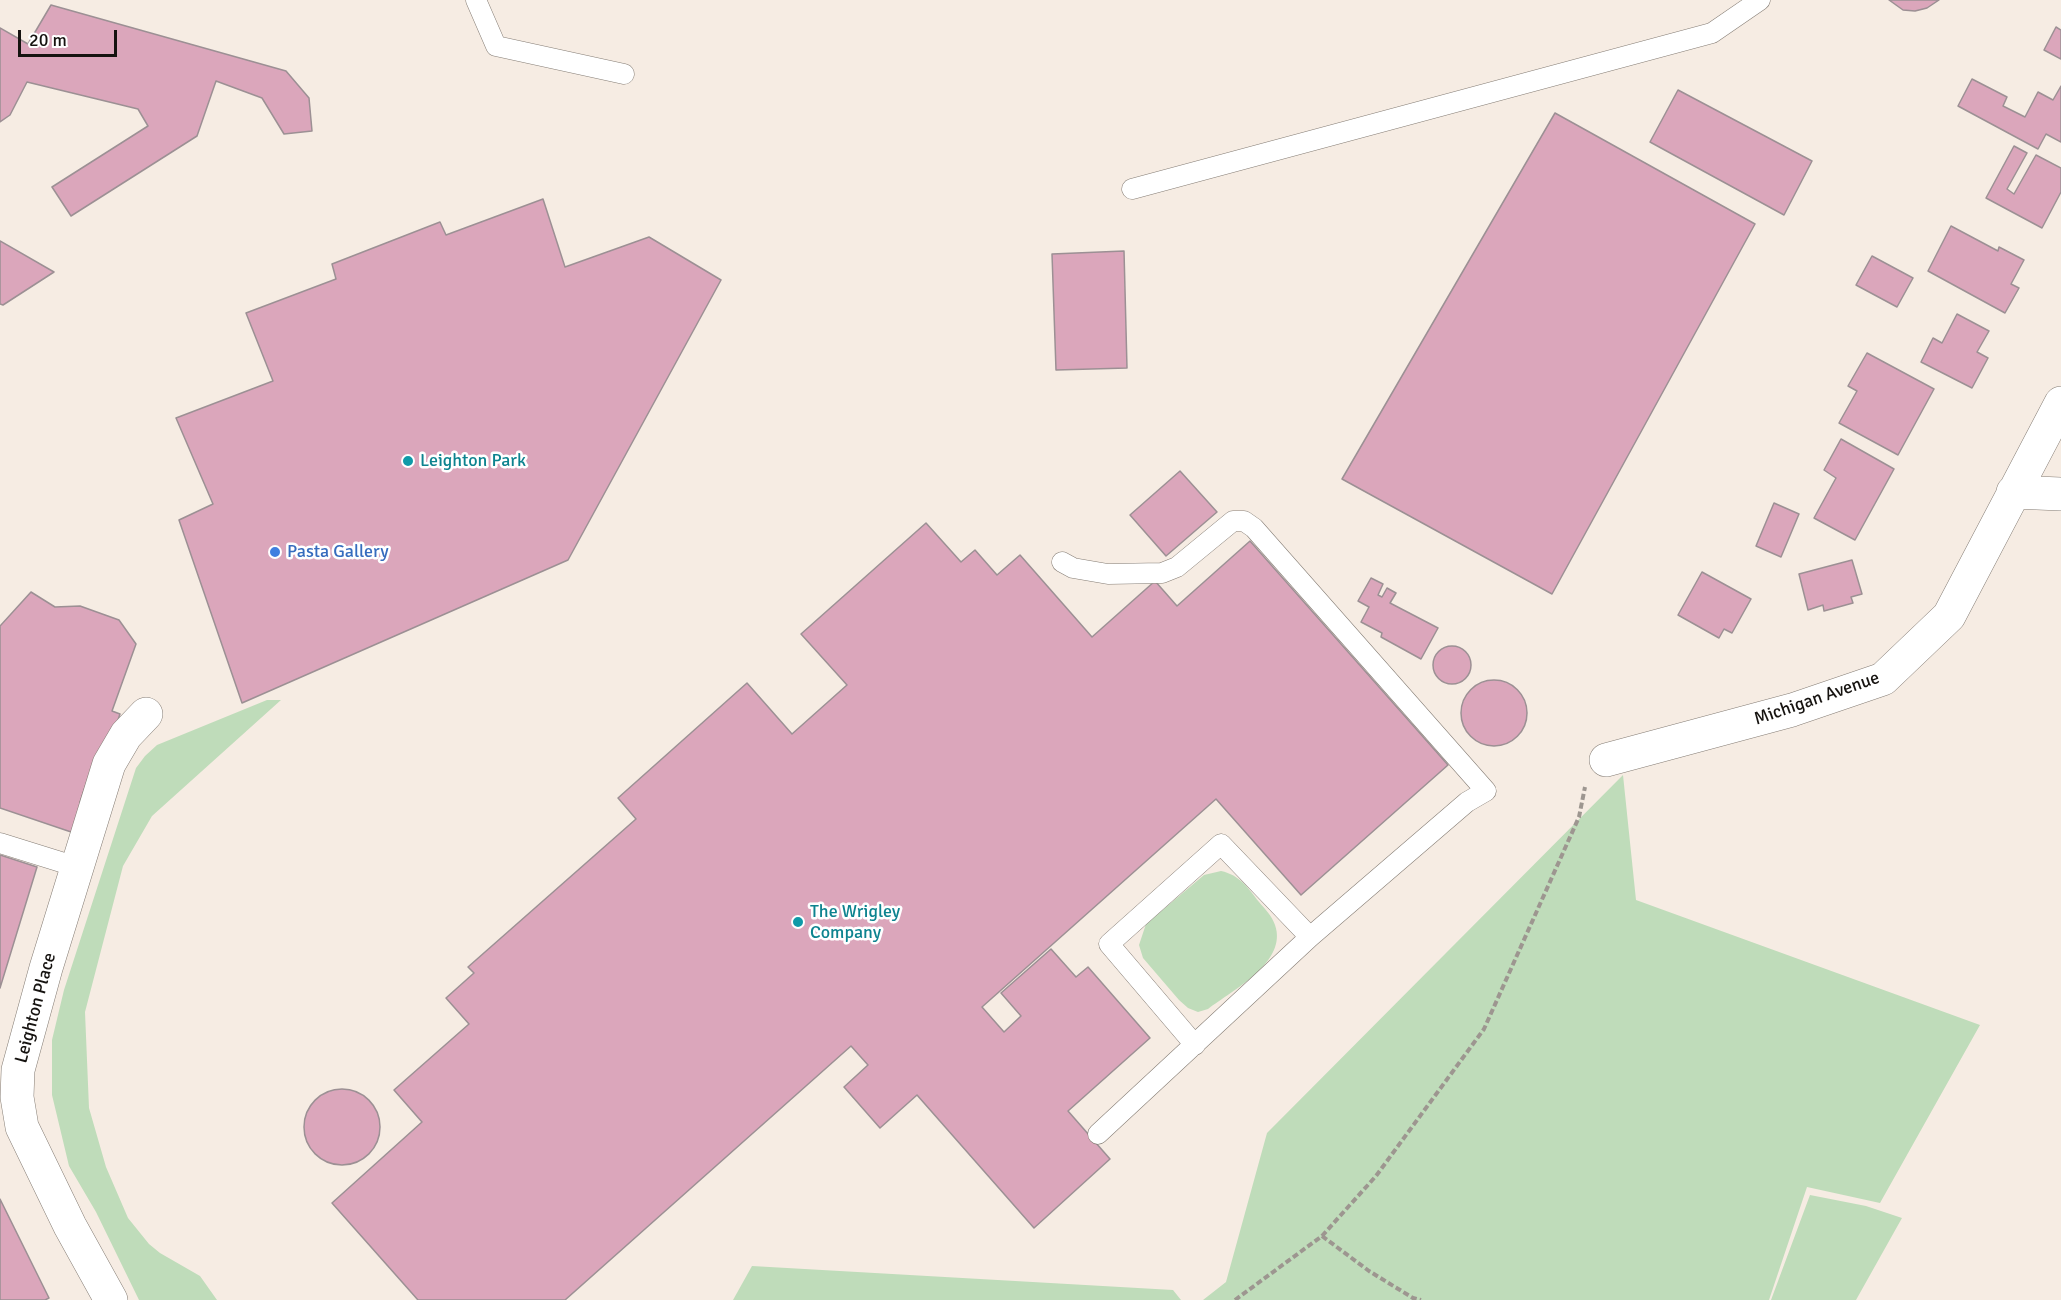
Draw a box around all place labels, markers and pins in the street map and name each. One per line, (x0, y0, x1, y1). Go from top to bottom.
place label: Leighton Park (420, 450, 526, 472)
marker: Leighton Park (401, 454, 415, 468)
place label: Pasta Gallery (287, 541, 389, 563)
marker: Pasta Gallery (268, 545, 282, 559)
place label: The Wrigley Company (810, 901, 900, 944)
marker: The Wrigley Company (791, 915, 805, 929)

